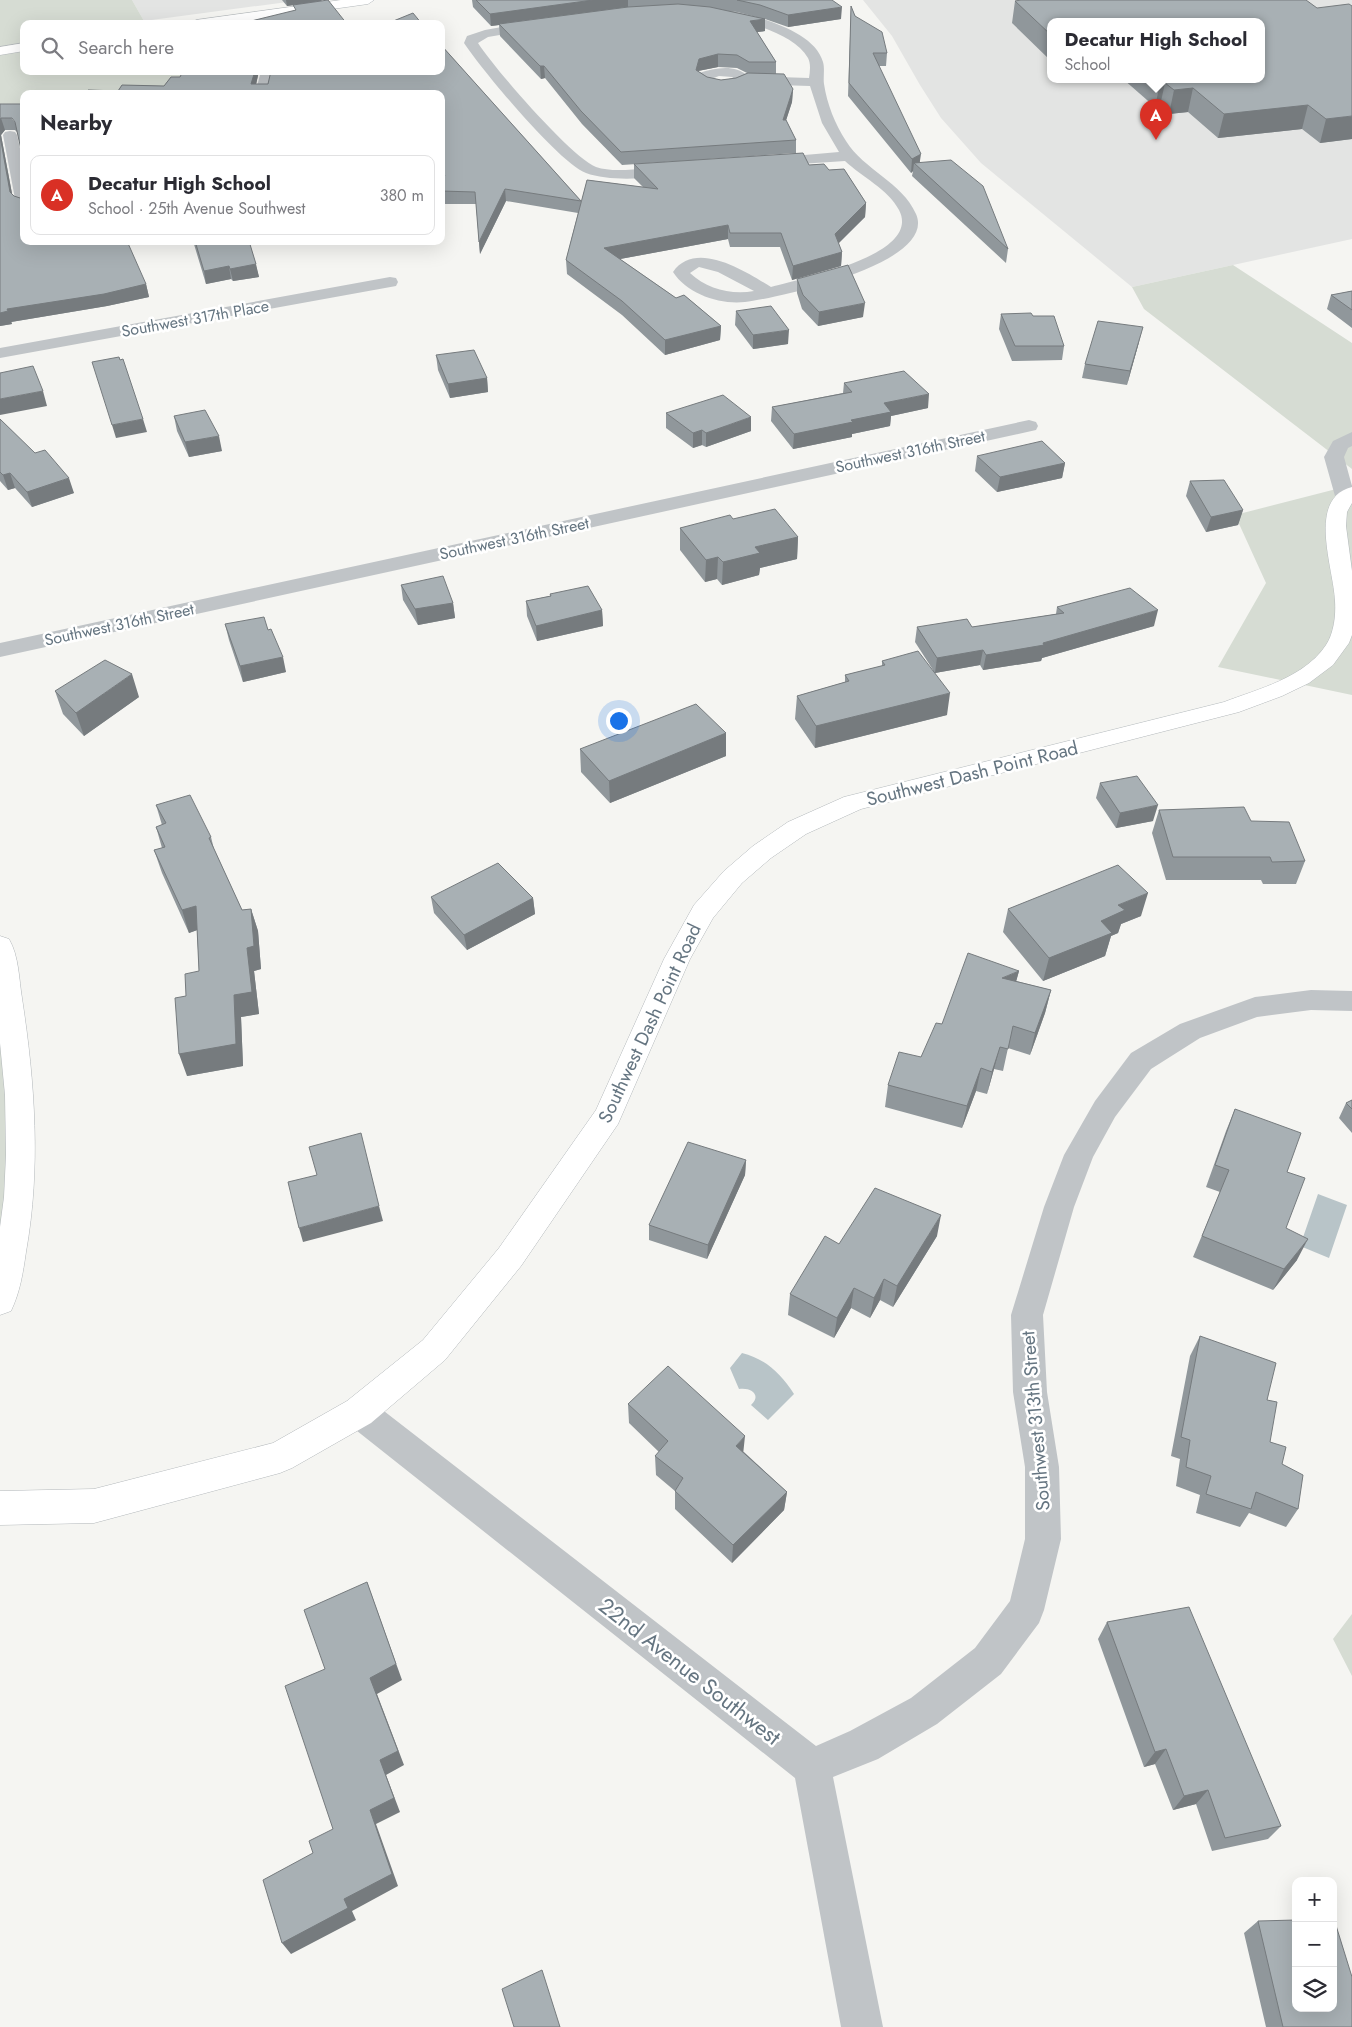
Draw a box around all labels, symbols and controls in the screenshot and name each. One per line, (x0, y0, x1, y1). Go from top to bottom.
popup (1047, 18, 1265, 83)
search box (20, 20, 445, 75)
text: Decatur High School (1065, 26, 1247, 53)
icon: search (38, 34, 66, 62)
text: Search here (78, 34, 174, 61)
text: School (1065, 53, 1111, 76)
pin: A (1140, 99, 1172, 140)
text: Nearby (40, 108, 112, 138)
text: Decatur High School (88, 170, 271, 197)
text: A (51, 184, 63, 207)
text: 380 m (380, 184, 424, 207)
text: School · 25th Avenue Southwest (88, 197, 305, 220)
street label: Southwest 317th Place (119, 294, 271, 343)
street label: Southwest 316th Street (833, 424, 987, 479)
street label: Southwest 316th Street (437, 511, 591, 566)
street label: Southwest 316th Street (42, 597, 196, 652)
your location (606, 708, 632, 734)
street label: Southwest Dash Point Road (863, 734, 1081, 813)
street label: Southwest Dash Point Road (591, 919, 708, 1127)
street label: Southwest 313th Street (1014, 1329, 1057, 1512)
street label: 22nd Avenue Southwest (592, 1590, 788, 1753)
map controls (1292, 1877, 1337, 2012)
button: + (1292, 1877, 1337, 1922)
button: − (1292, 1922, 1337, 1967)
button: layers (1292, 1967, 1337, 2012)

